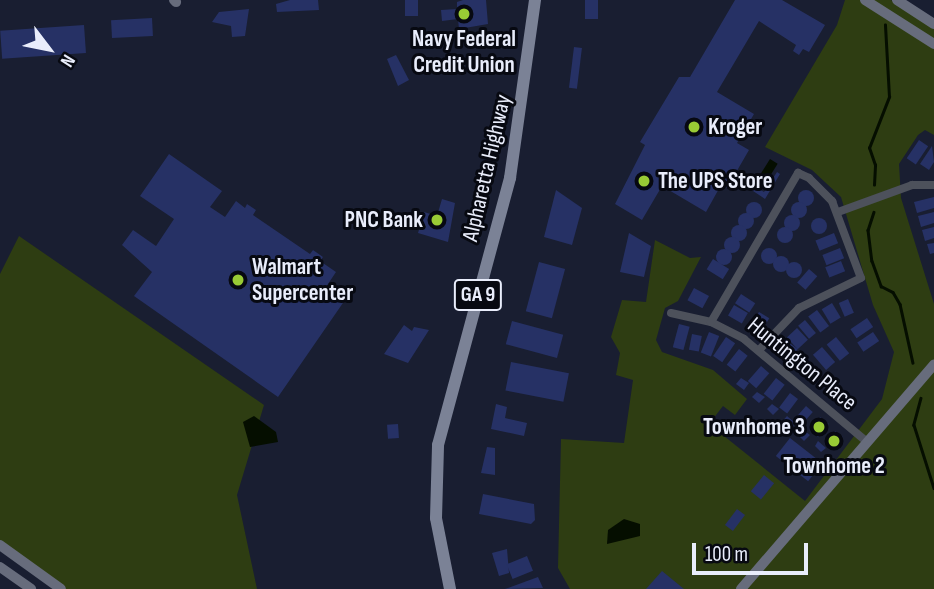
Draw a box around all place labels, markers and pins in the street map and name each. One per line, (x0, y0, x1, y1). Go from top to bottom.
marker: Navy Federal Credit Union (456, 6, 472, 22)
place label: Navy Federal Credit Union (412, 25, 516, 79)
place label: Kroger (708, 113, 762, 141)
marker: Kroger (686, 119, 702, 135)
place label: The UPS Store (658, 167, 772, 195)
marker: The UPS Store (636, 173, 652, 189)
place label: PNC Bank (345, 206, 423, 234)
marker: PNC Bank (429, 212, 445, 228)
place label: Walmart Supercenter (252, 253, 353, 307)
marker: Walmart Supercenter (230, 272, 246, 288)
place label: Townhome 3 (703, 413, 805, 441)
marker: Townhome 3 (811, 419, 827, 435)
marker: Townhome 2 (826, 433, 842, 449)
place label: Townhome 2 (783, 452, 885, 480)

